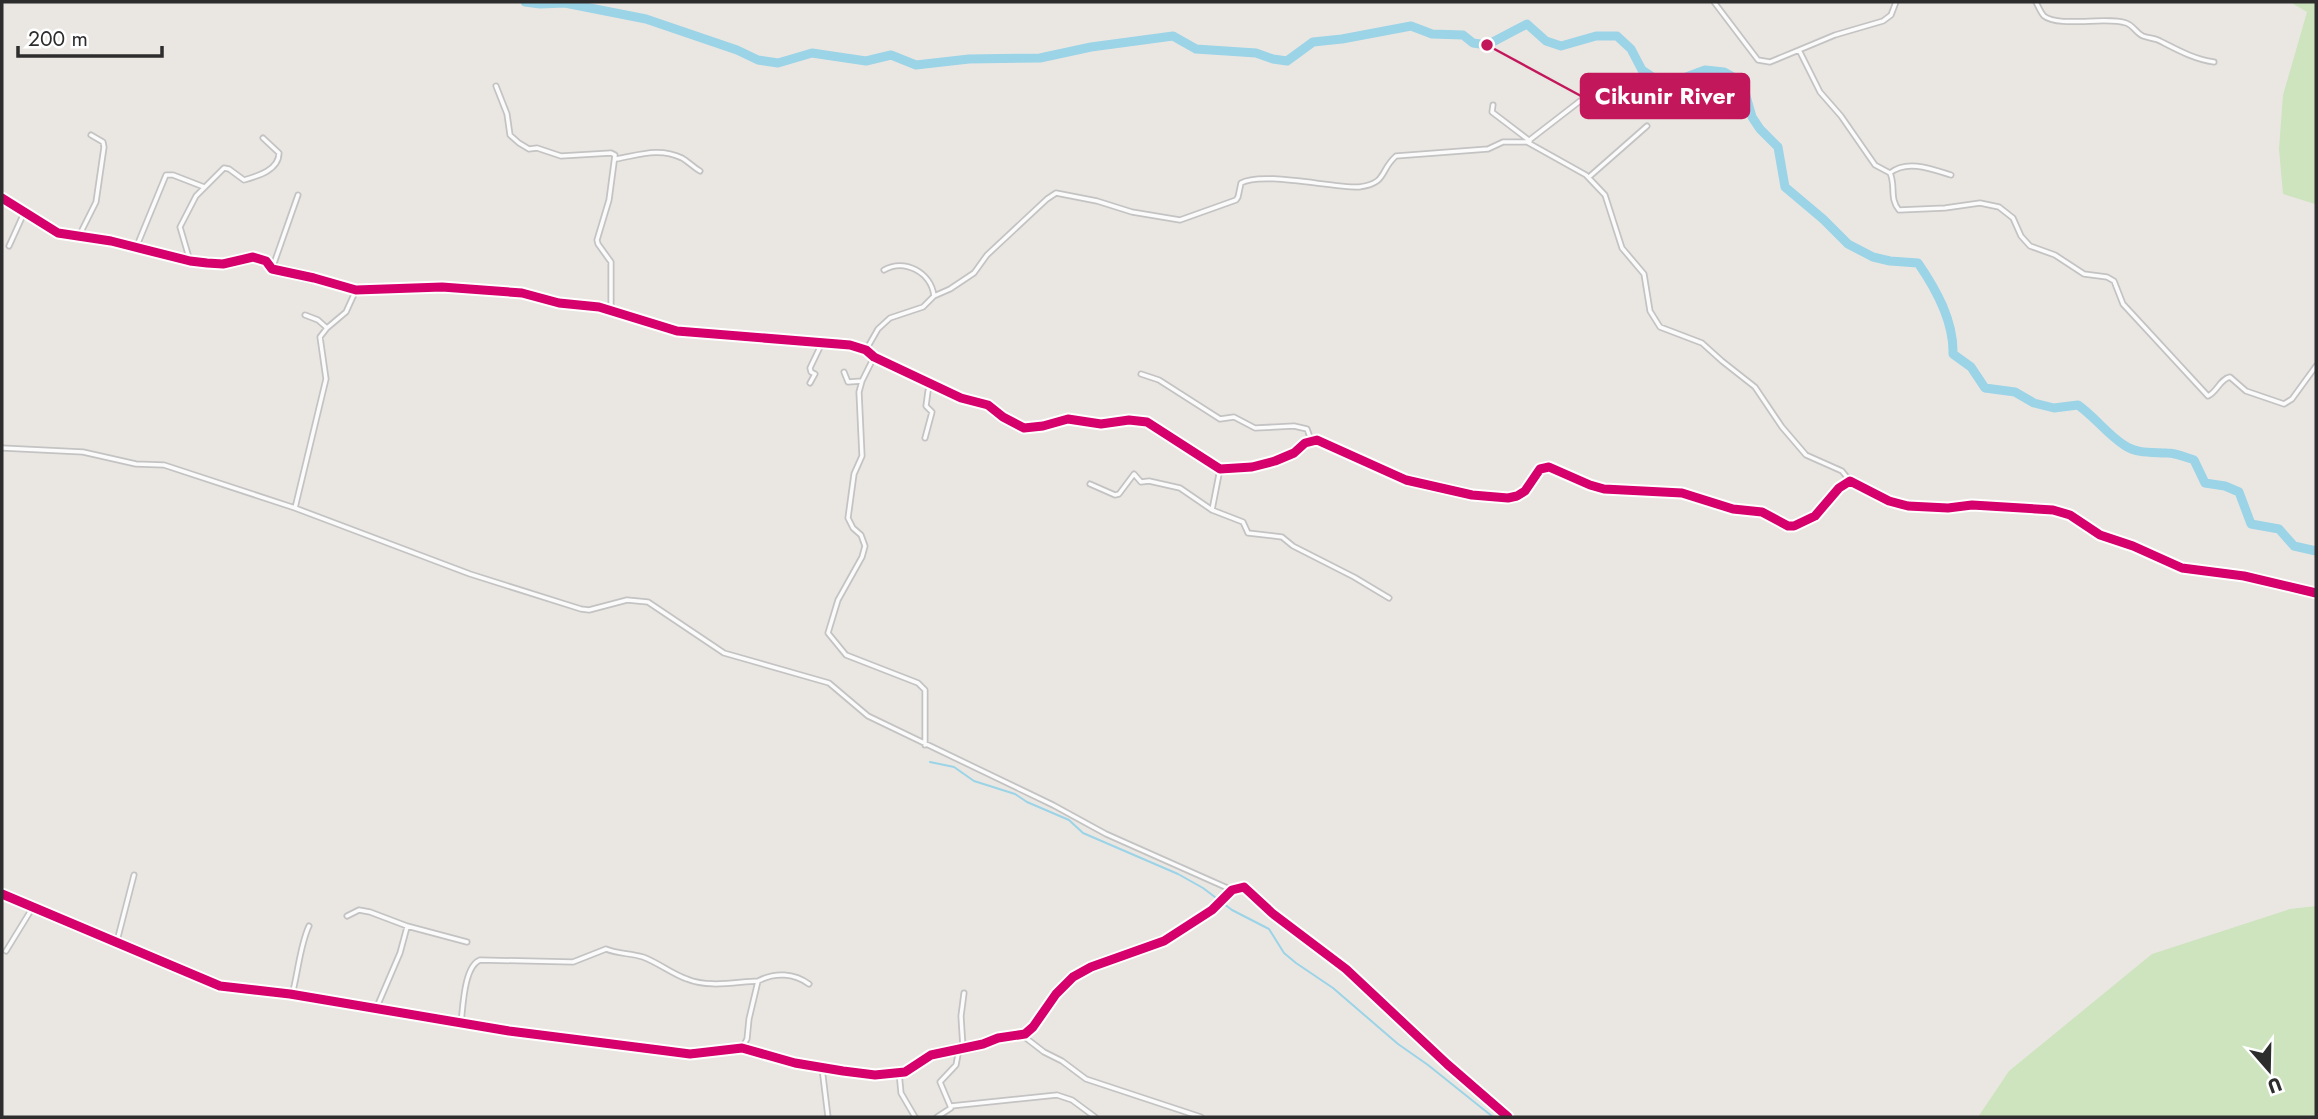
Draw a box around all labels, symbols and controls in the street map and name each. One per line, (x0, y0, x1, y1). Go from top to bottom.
scale bar (18, 14, 161, 58)
text: 200 m (28, 24, 88, 54)
callout: Cikunir River (1581, 74, 1749, 118)
text: Cikunir River (1595, 79, 1736, 113)
north arrow (2234, 1035, 2304, 1105)
text: U (2264, 1071, 2286, 1100)

